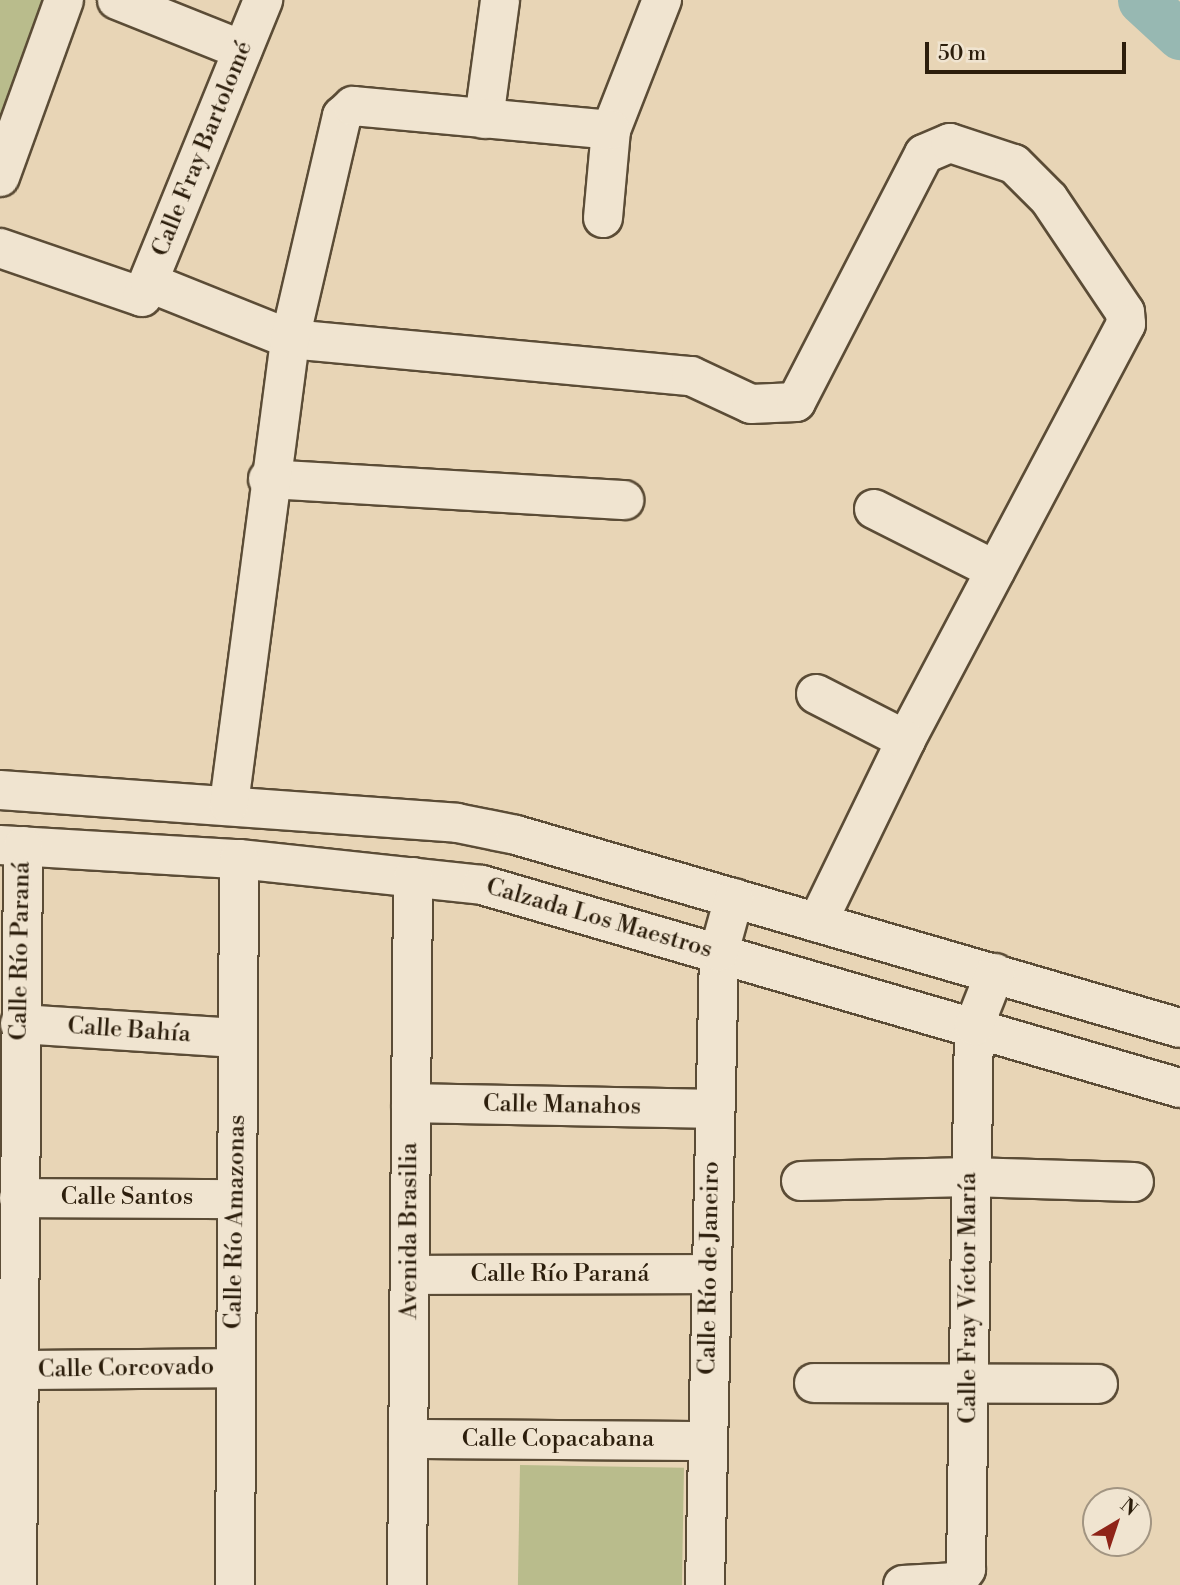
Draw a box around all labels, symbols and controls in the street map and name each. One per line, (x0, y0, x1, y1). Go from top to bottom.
scale bar (928, 28, 1129, 72)
street label: Calle Fray Bartolomé (147, 37, 259, 261)
text: 50 m (938, 41, 986, 67)
street label: Calle Río Paraná (5, 861, 37, 1041)
street label: Calzada Los Maestros (483, 873, 715, 965)
street label: Calle Bahía (67, 1012, 191, 1050)
street label: Calle Manahos (483, 1090, 641, 1122)
street label: Calle Río Amazonas (220, 1115, 252, 1329)
street label: Avenida Brasilia (396, 1143, 424, 1319)
street label: Calle Río de Janeiro (694, 1161, 726, 1375)
street label: Calle Fray Víctor María (955, 1172, 983, 1424)
street label: Calle Santos (61, 1184, 193, 1212)
street label: Calle Río Paraná (470, 1261, 650, 1289)
street label: Calle Corcovado (38, 1353, 214, 1385)
street label: Calle Copacabana (462, 1426, 654, 1454)
north arrow (1082, 1487, 1152, 1557)
text: N (1116, 1493, 1142, 1521)

